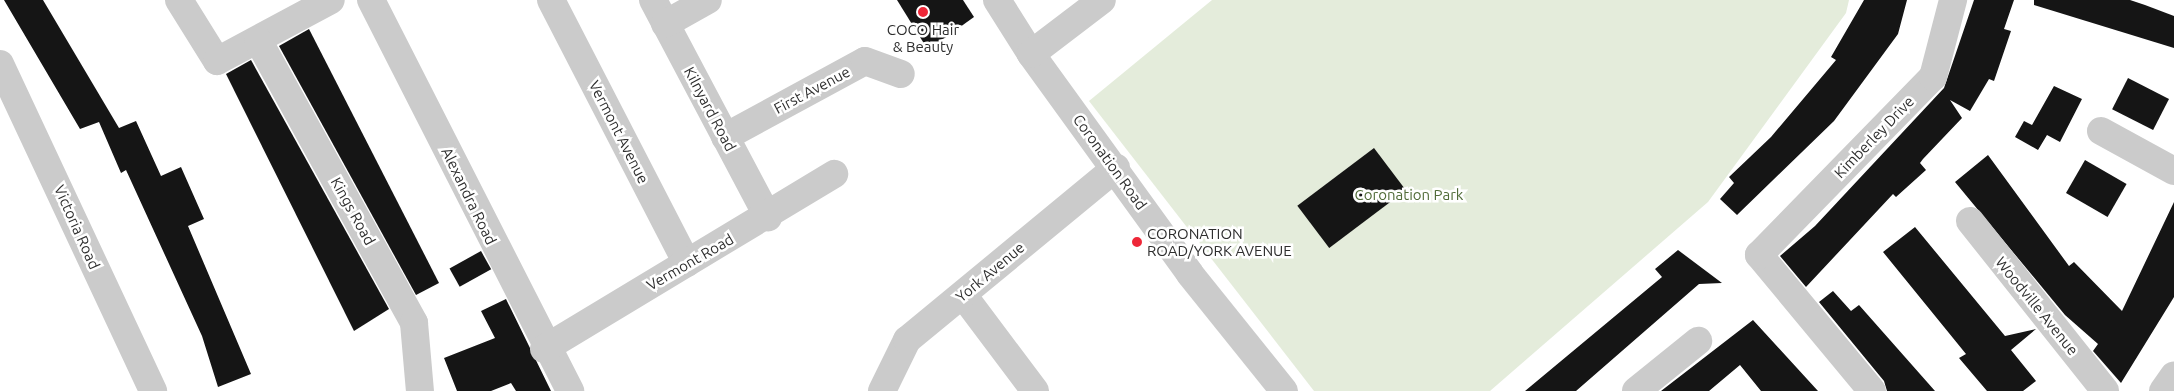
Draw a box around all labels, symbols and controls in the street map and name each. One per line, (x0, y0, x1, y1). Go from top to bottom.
marker: COCO Hair & Beauty (917, 6, 929, 18)
place label: COCO Hair & Beauty (887, 20, 959, 55)
street label: First Avenue (771, 62, 853, 118)
street label: Kilnyard Road (680, 64, 740, 154)
street label: Vermont Avenue (585, 78, 653, 186)
street label: Kimberley Drive (1830, 92, 1918, 182)
street label: Coronation Road (1069, 111, 1151, 213)
street label: Alexandra Road (438, 144, 500, 248)
street label: Kings Road (327, 174, 379, 248)
street label: Victoria Road (50, 182, 104, 272)
park label: Coronation Park (1355, 186, 1463, 204)
place label: CORONATION ROAD/YORK AVENUE (1147, 224, 1292, 259)
street label: Vermont Road (643, 230, 737, 294)
marker: CORONATION ROAD/YORK AVENUE (1131, 236, 1143, 248)
street label: York Avenue (952, 238, 1028, 306)
street label: Woodville Avenue (1992, 253, 2082, 359)

